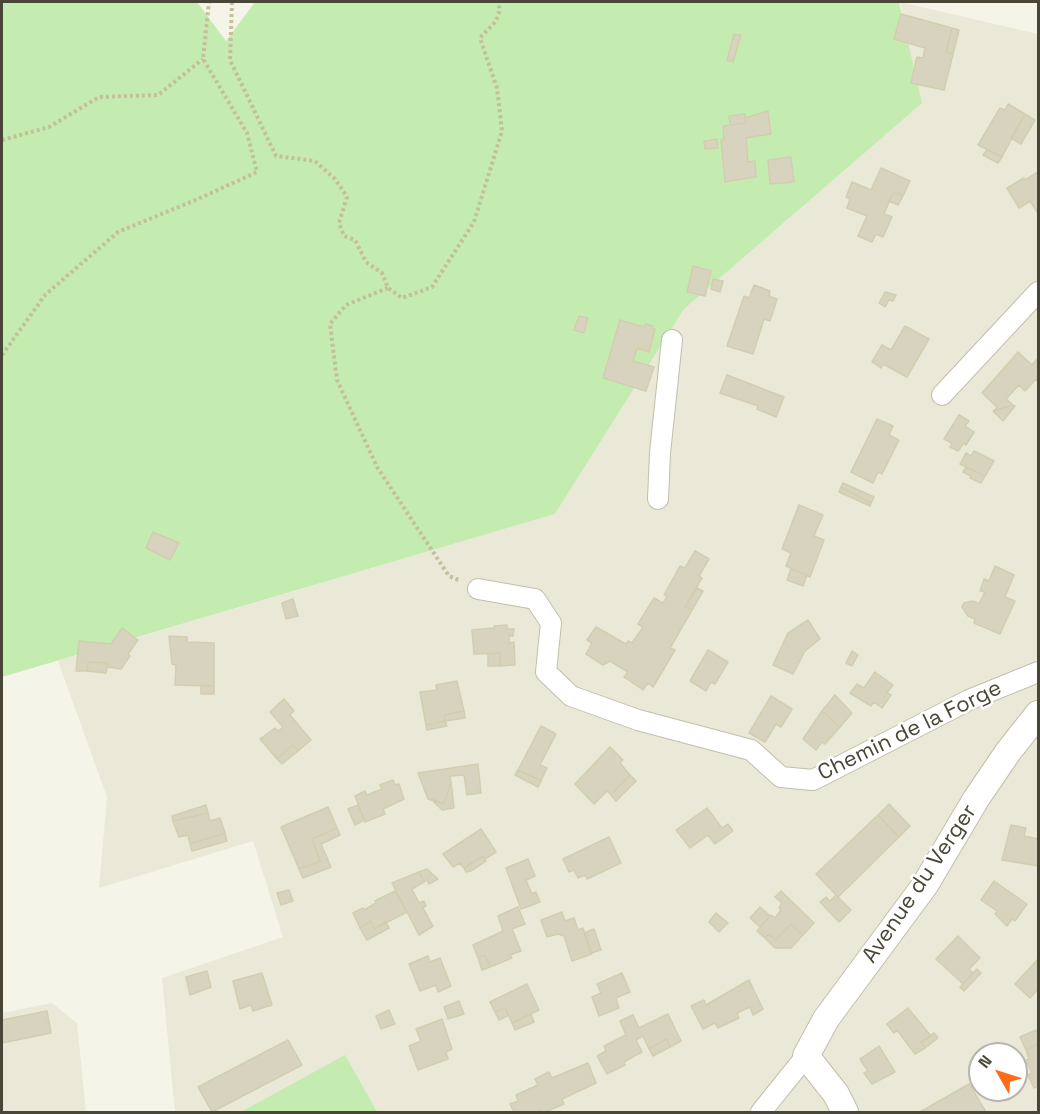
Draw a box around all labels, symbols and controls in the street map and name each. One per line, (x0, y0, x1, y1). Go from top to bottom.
street label: Chemin de la Forge (814, 675, 1006, 787)
street label: Avenue du Verger (857, 800, 983, 968)
north arrow (968, 1042, 1028, 1102)
text: N (974, 1051, 997, 1072)

